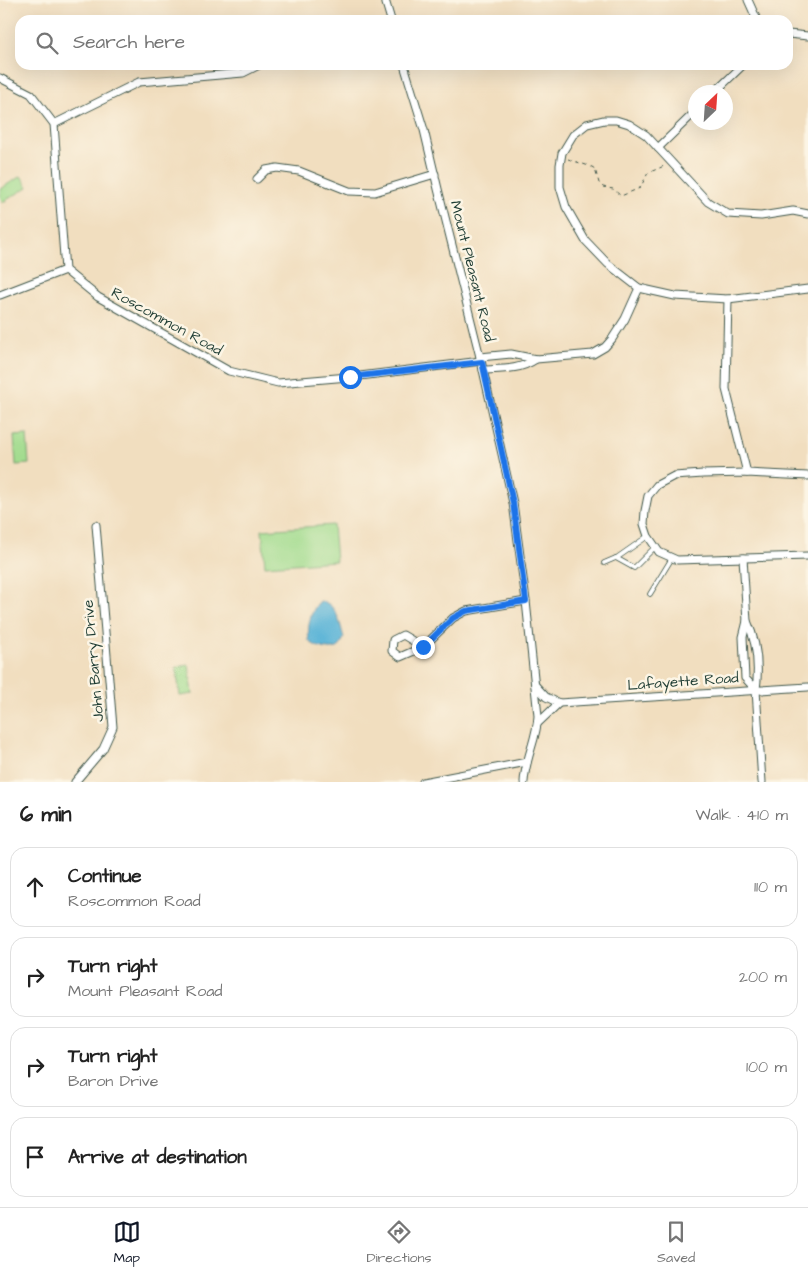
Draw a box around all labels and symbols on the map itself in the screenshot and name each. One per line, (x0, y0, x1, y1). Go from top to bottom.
north arrow (688, 85, 733, 130)
street label: Mount Pleasant Road (445, 198, 500, 344)
street label: Roscommon Road (107, 282, 226, 361)
route start (339, 366, 362, 389)
street label: John Barry Drive (78, 599, 110, 723)
route end (412, 636, 435, 659)
street label: Lafayette Road (627, 667, 740, 697)

